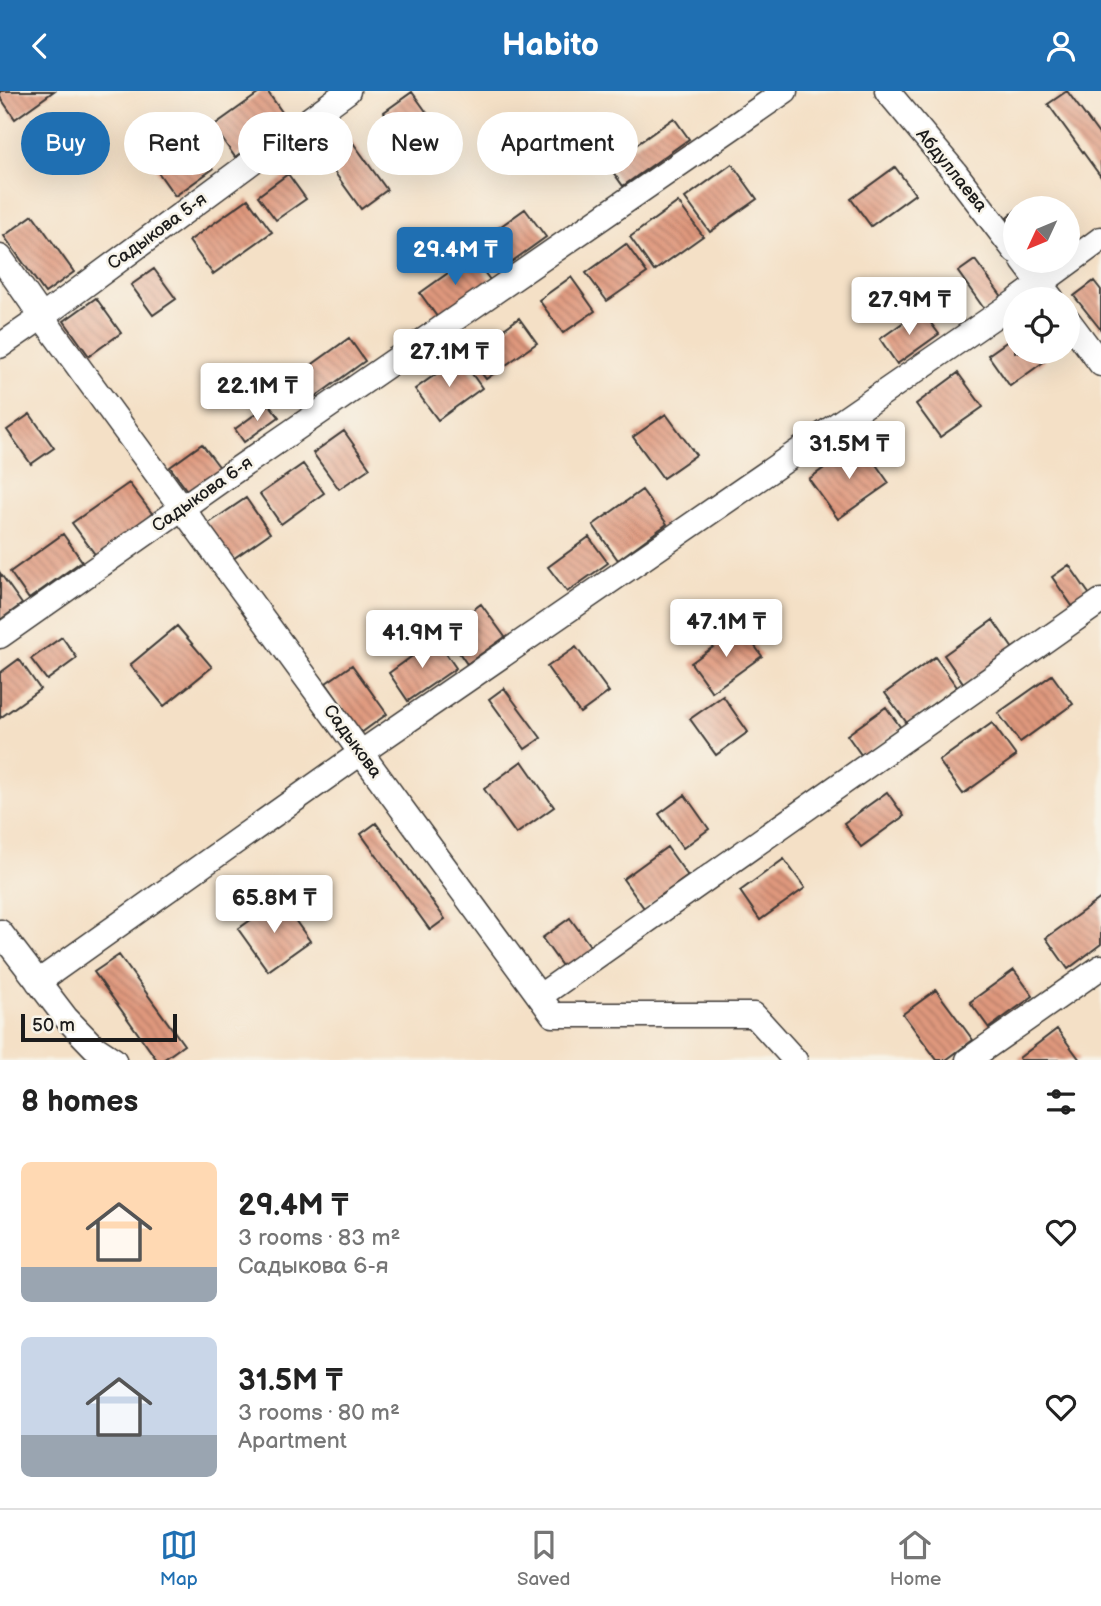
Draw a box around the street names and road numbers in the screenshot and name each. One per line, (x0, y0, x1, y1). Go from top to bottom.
street label: Абдуллаева (911, 124, 992, 217)
street label: Садыкова 5-я (104, 188, 211, 274)
street label: Садыкова 6-я (148, 452, 257, 537)
street label: Садыкова (319, 701, 386, 782)

